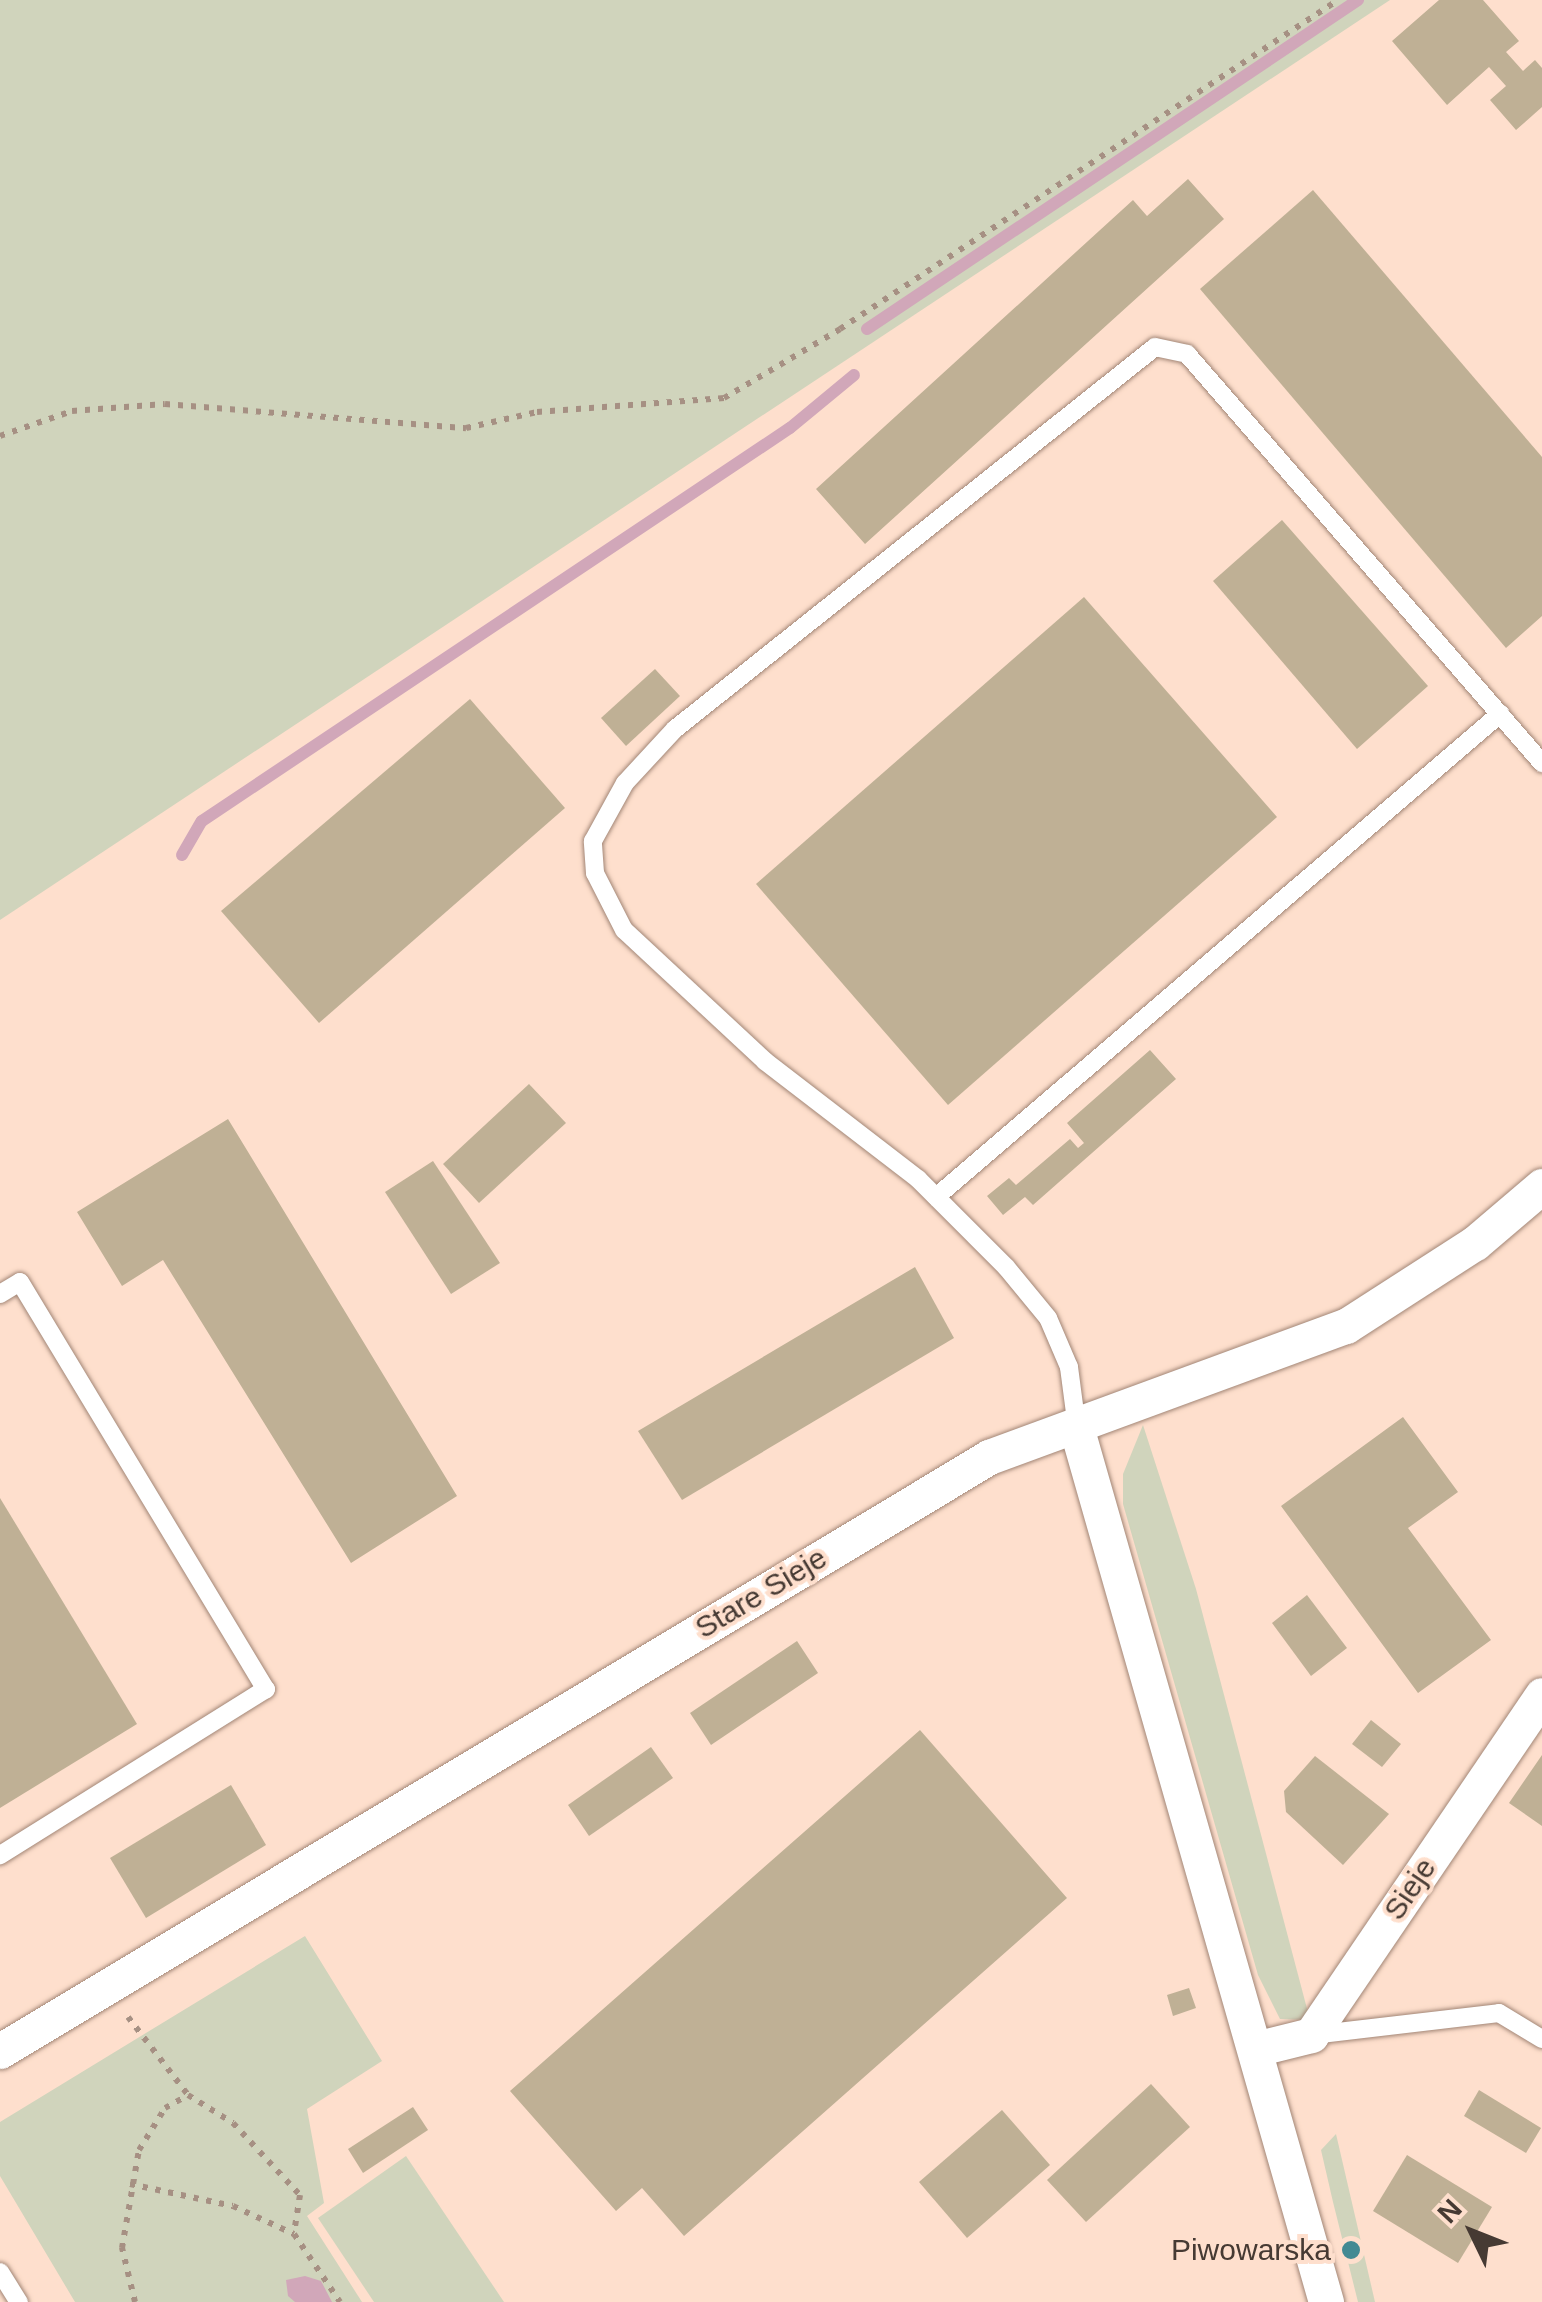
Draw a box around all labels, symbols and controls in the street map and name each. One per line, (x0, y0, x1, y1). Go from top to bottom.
street label: Stare Sieje (689, 1540, 833, 1646)
street label: Sieje (1376, 1851, 1444, 1927)
north arrow (1422, 2182, 1522, 2282)
text: N (1431, 2193, 1468, 2229)
place label: Piwowarska (1171, 2232, 1331, 2268)
marker: Piwowarska (1340, 2239, 1362, 2261)

